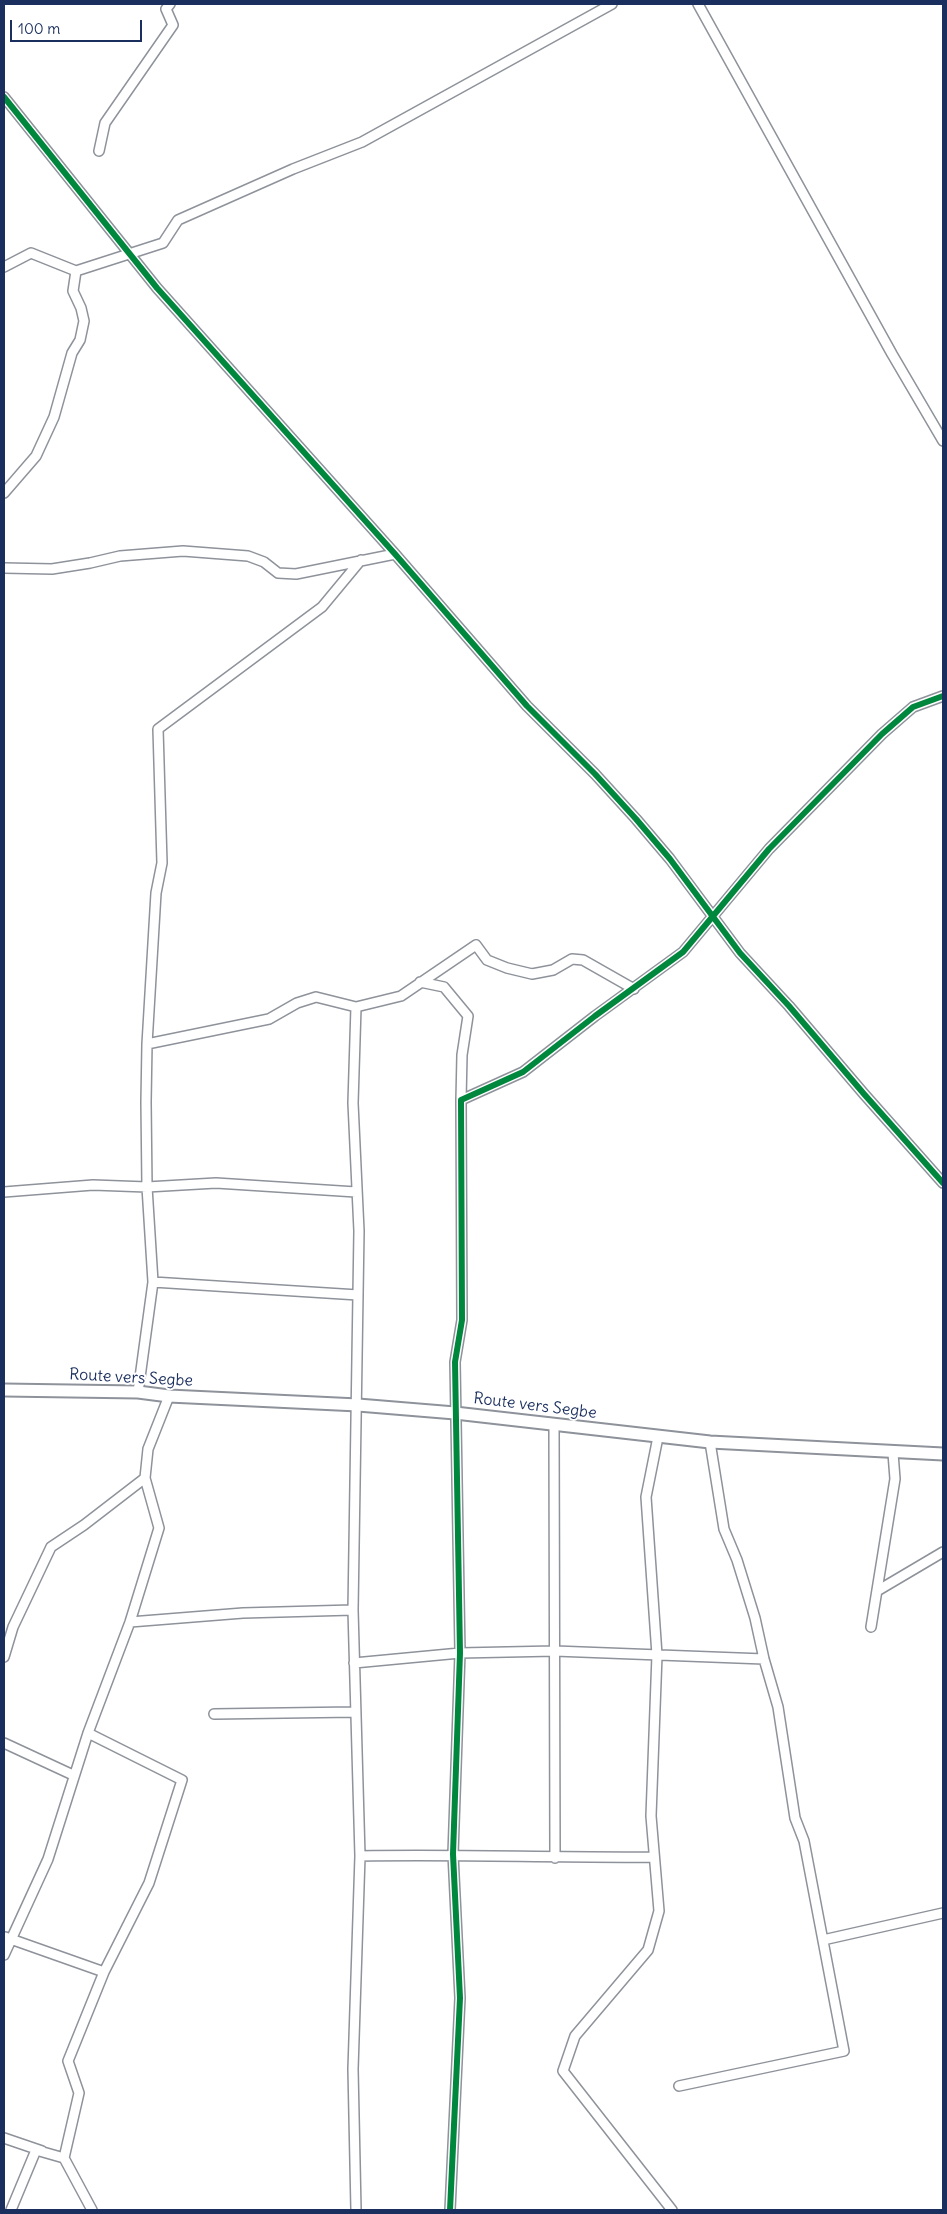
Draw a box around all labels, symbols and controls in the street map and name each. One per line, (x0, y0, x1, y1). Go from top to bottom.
scale bar (12, 10, 145, 42)
text: 100 m (18, 19, 60, 38)
street label: Route vers Segbe (69, 1365, 193, 1391)
street label: Route vers Segbe (472, 1389, 598, 1423)

